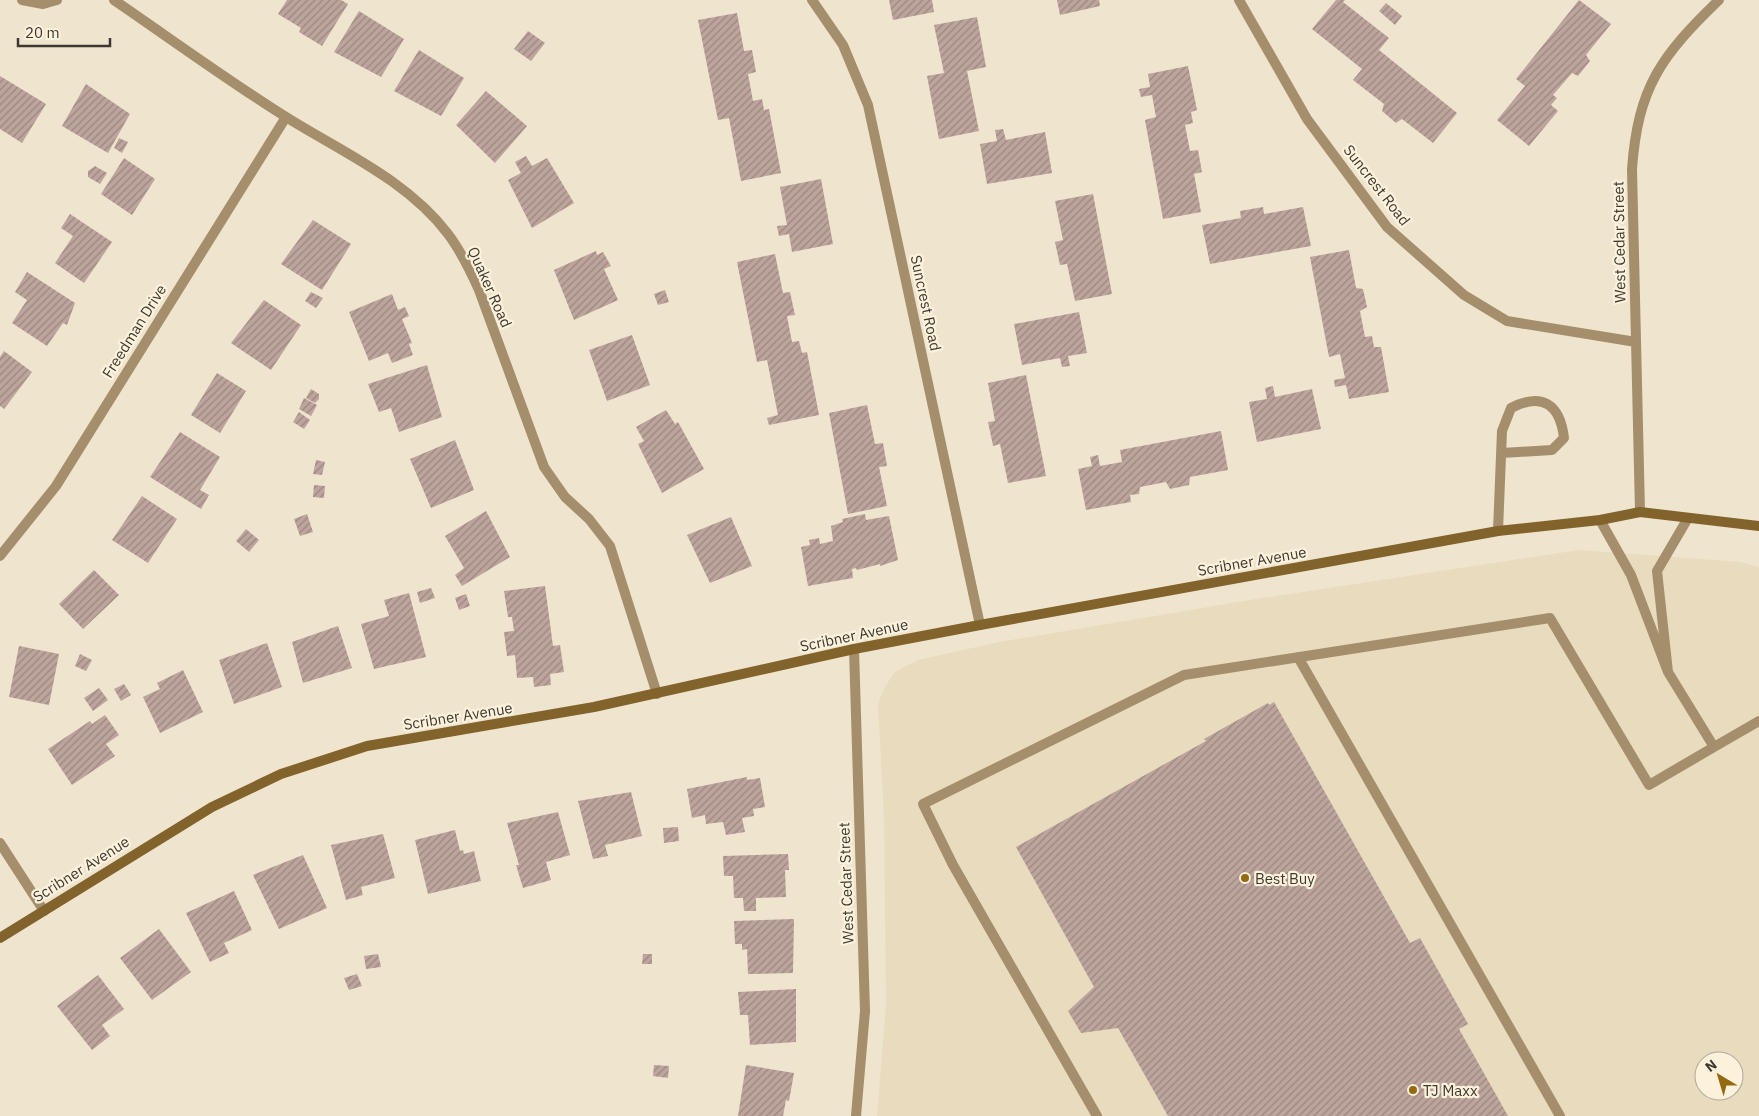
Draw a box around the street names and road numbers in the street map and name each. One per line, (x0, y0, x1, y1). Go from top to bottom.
street label: Suncrest Road (1340, 141, 1414, 229)
street label: West Cedar Street (1608, 181, 1630, 303)
street label: Quaker Road (464, 244, 516, 330)
street label: Suncrest Road (907, 253, 945, 353)
street label: Freedman Drive (98, 281, 170, 381)
street label: Scribner Avenue (1196, 542, 1308, 580)
street label: Scribner Avenue (798, 614, 910, 656)
street label: Scribner Avenue (402, 698, 514, 734)
street label: West Cedar Street (834, 822, 858, 944)
street label: Scribner Avenue (29, 832, 133, 906)

